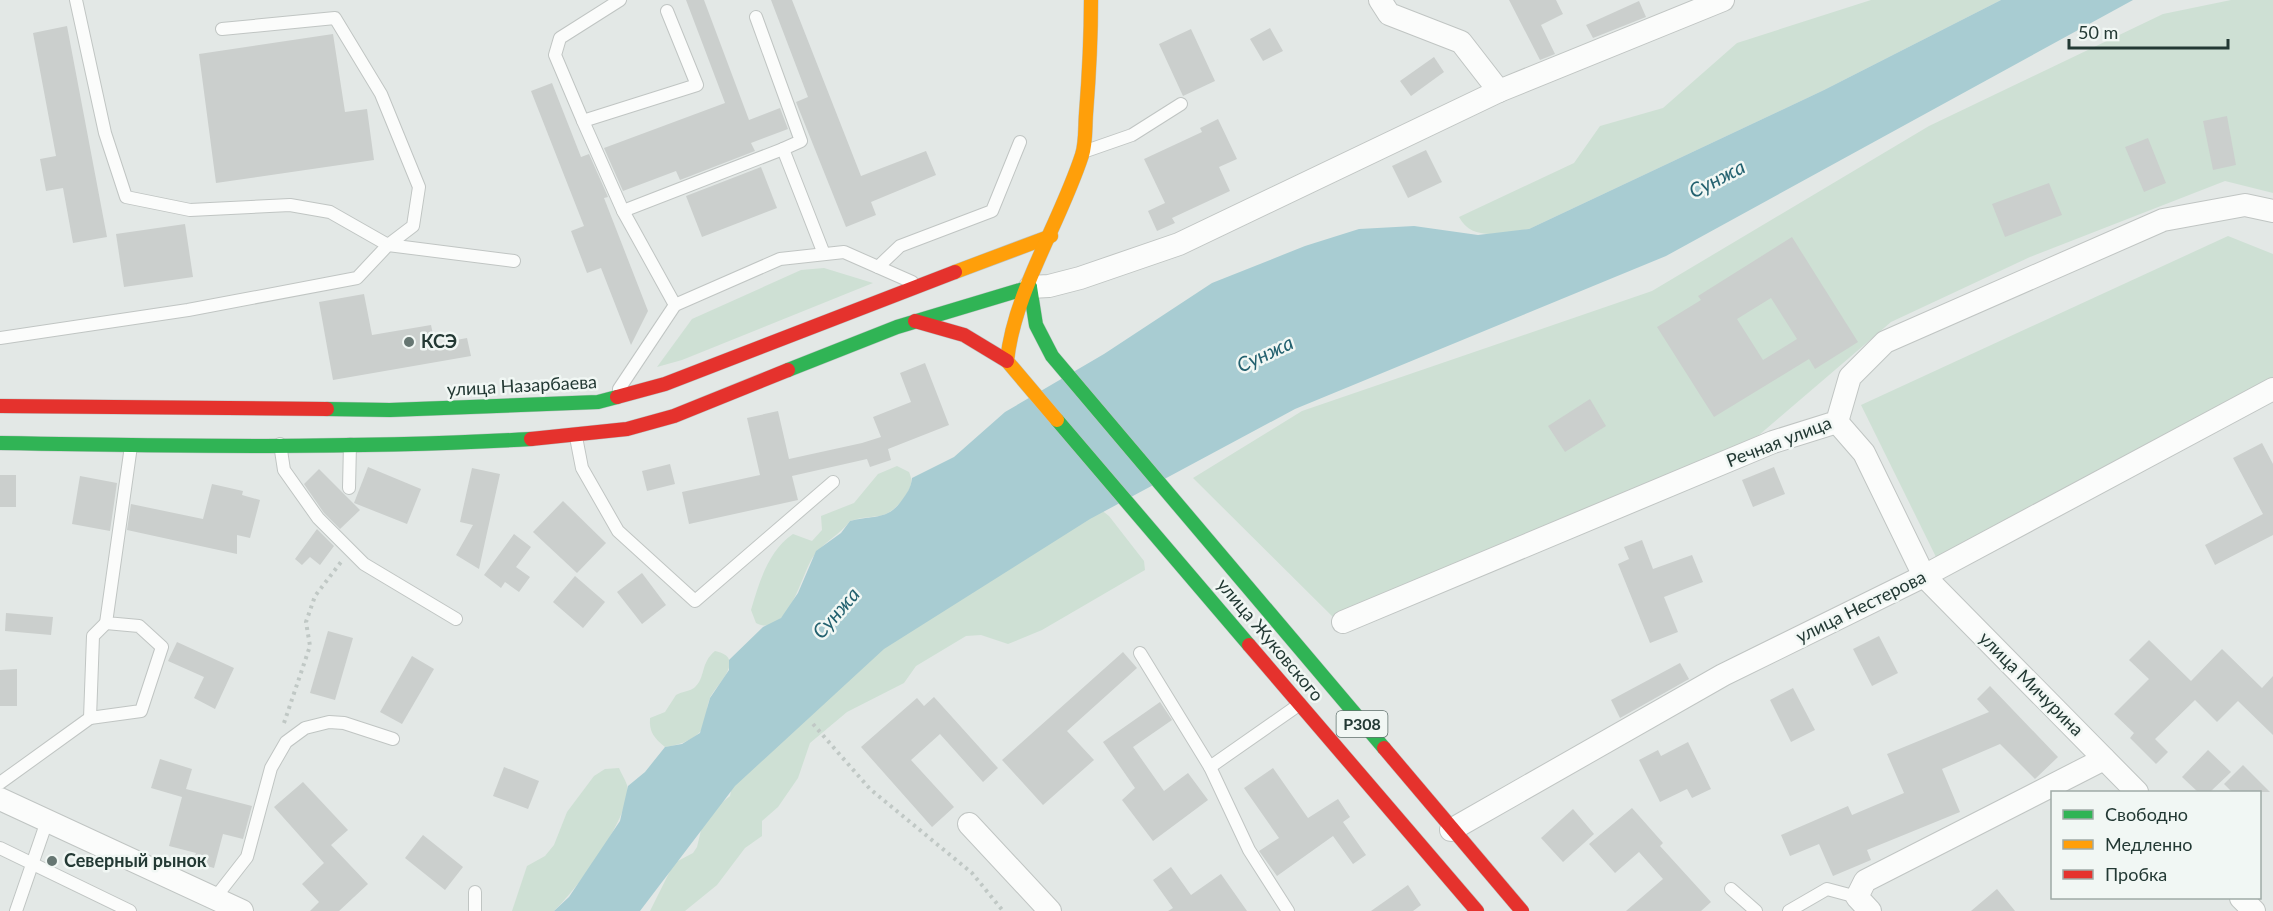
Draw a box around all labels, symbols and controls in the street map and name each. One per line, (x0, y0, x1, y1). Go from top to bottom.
scale bar (2069, 12, 2228, 50)
text: 50 m (2078, 21, 2118, 43)
water label: Сунжа (1684, 154, 1749, 202)
place label: КСЭ (421, 330, 457, 352)
water label: Сунжа (1232, 330, 1297, 377)
marker: КСЭ (402, 335, 416, 349)
street label: улица Назарбаева (446, 370, 598, 400)
street label: Речная улица (1723, 411, 1834, 471)
street label: улица Нестерова (1792, 565, 1929, 647)
street label: улица Жуковского (1213, 573, 1329, 705)
water label: Сунжа (807, 582, 864, 643)
street label: улица Мичурина (1975, 626, 2089, 740)
road number: P308 (1336, 711, 1388, 737)
legend (2051, 791, 2261, 899)
text: Свободно (2105, 803, 2188, 825)
text: Медленно (2105, 833, 2193, 855)
place label: Северный рынок (64, 849, 207, 871)
marker: Северный рынок (45, 854, 59, 868)
text: Пробка (2105, 863, 2167, 885)

